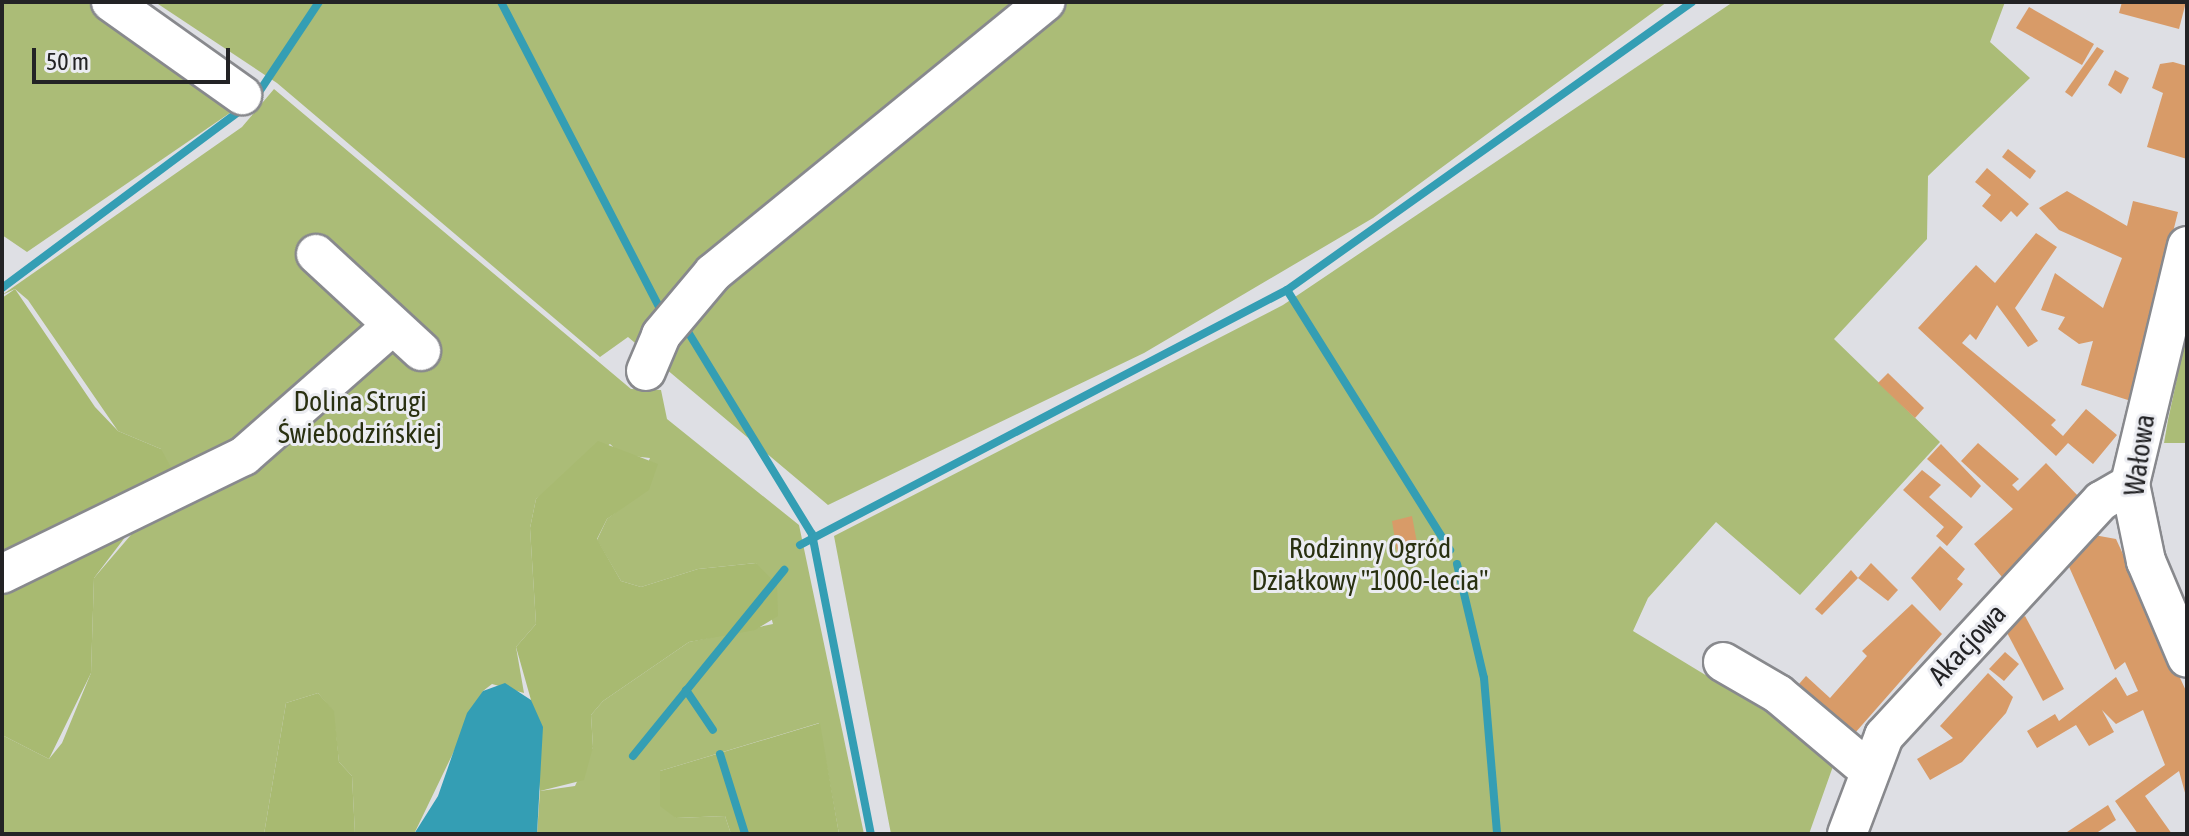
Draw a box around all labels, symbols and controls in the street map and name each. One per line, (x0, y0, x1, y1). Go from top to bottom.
scale bar (36, 32, 234, 82)
text: 50 m (46, 48, 89, 75)
park label: Dolina Strugi Świebodzińskiej (278, 384, 442, 450)
street label: Wałowa (2117, 412, 2161, 498)
park label: Rodzinny Ogród Działkowy "1000-lecia" (1252, 531, 1488, 597)
street label: Akacjowa (1921, 597, 2013, 691)

